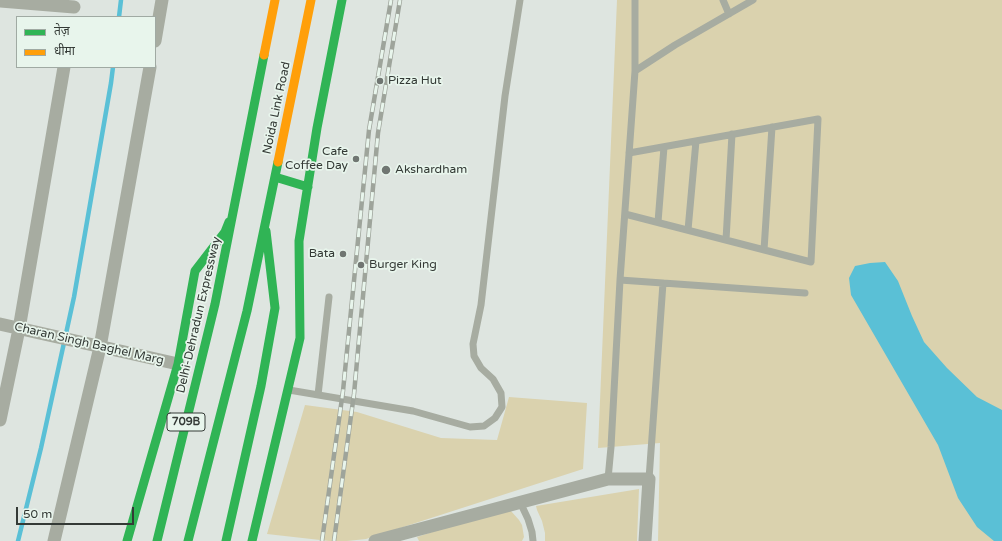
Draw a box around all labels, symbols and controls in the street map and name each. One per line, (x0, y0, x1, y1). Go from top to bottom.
legend (16, 16, 156, 68)
text: तेज़ (54, 24, 70, 38)
text: धीमा (54, 44, 75, 58)
street label: Noida Link Road (260, 60, 294, 156)
place label: Pizza Hut (388, 74, 442, 88)
marker: Pizza Hut (375, 76, 385, 86)
place label: Cafe Coffee Day (285, 145, 348, 173)
marker: Cafe Coffee Day (351, 154, 361, 164)
place label: Akshardham (395, 163, 467, 177)
marker: Akshardham (380, 164, 392, 176)
street label: Delhi-Dehradun Expressway (174, 235, 224, 395)
place label: Bata (309, 247, 335, 261)
marker: Bata (338, 249, 348, 259)
place label: Burger King (369, 258, 437, 272)
marker: Burger King (356, 260, 366, 270)
street label: Charan Singh Baghel Marg (13, 320, 165, 368)
road number: 709B (167, 413, 205, 431)
scale bar (18, 499, 136, 525)
text: 50 m (23, 507, 52, 521)

